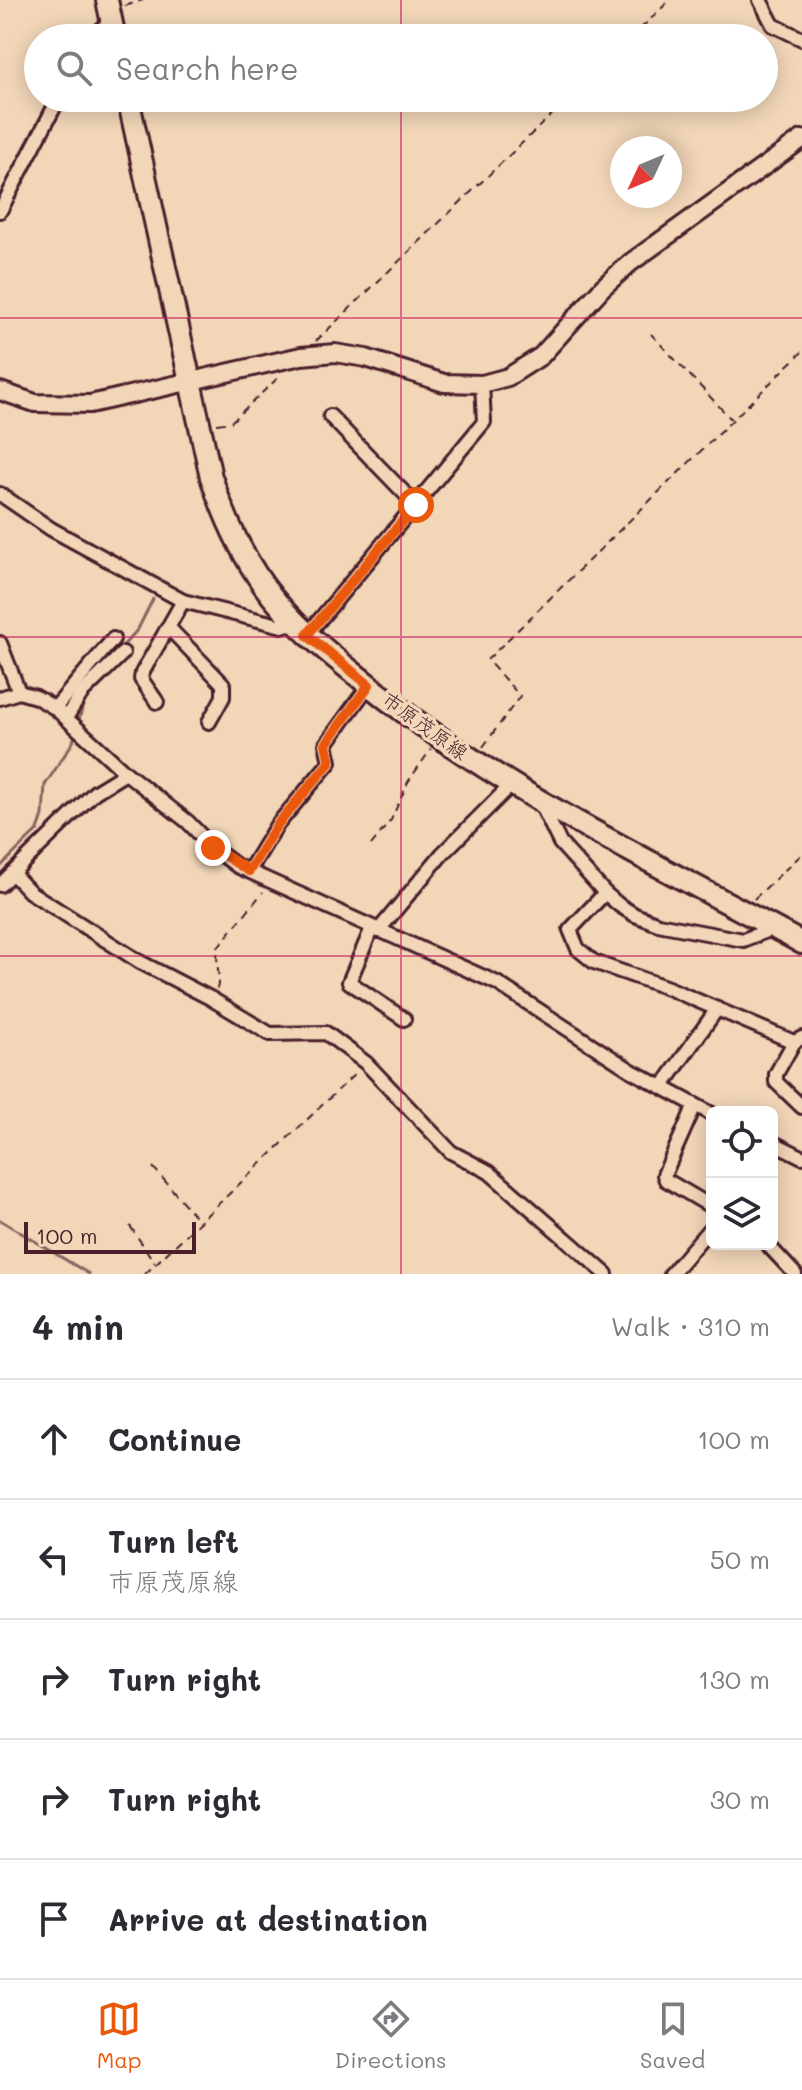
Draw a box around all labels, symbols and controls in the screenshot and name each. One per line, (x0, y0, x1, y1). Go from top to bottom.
search box (24, 24, 778, 112)
icon: search (52, 46, 96, 90)
text: Search here (116, 48, 299, 88)
north arrow (610, 136, 682, 208)
route start (398, 487, 434, 523)
street label: 市原茂原線 (377, 685, 474, 765)
route end (195, 830, 231, 866)
map controls (706, 1106, 778, 1250)
button: locate (706, 1106, 778, 1178)
button: layers (706, 1178, 778, 1250)
scale bar (24, 1218, 196, 1254)
text: 100 m (36, 1221, 98, 1250)
text: 4 min (32, 1304, 124, 1349)
text: Walk · 310 m (611, 1309, 770, 1343)
icon: ahead (32, 1417, 76, 1461)
text: Continue (108, 1419, 241, 1459)
text: 100 m (697, 1422, 770, 1456)
text: Turn left (108, 1521, 239, 1561)
icon: left (32, 1537, 76, 1581)
text: 50 m (710, 1542, 770, 1576)
text: 市原茂原線 (108, 1564, 238, 1598)
icon: right (32, 1657, 76, 1701)
text: Turn right (108, 1659, 261, 1699)
text: 130 m (698, 1662, 770, 1696)
icon: right (32, 1777, 76, 1821)
text: Turn right (108, 1779, 261, 1819)
text: 30 m (710, 1782, 770, 1816)
icon: arrive (32, 1897, 76, 1941)
text: Arrive at destination (108, 1899, 428, 1939)
tab: Map (97, 1997, 142, 2074)
tab: Directions (335, 1997, 447, 2074)
tab: Saved (640, 1997, 705, 2074)

